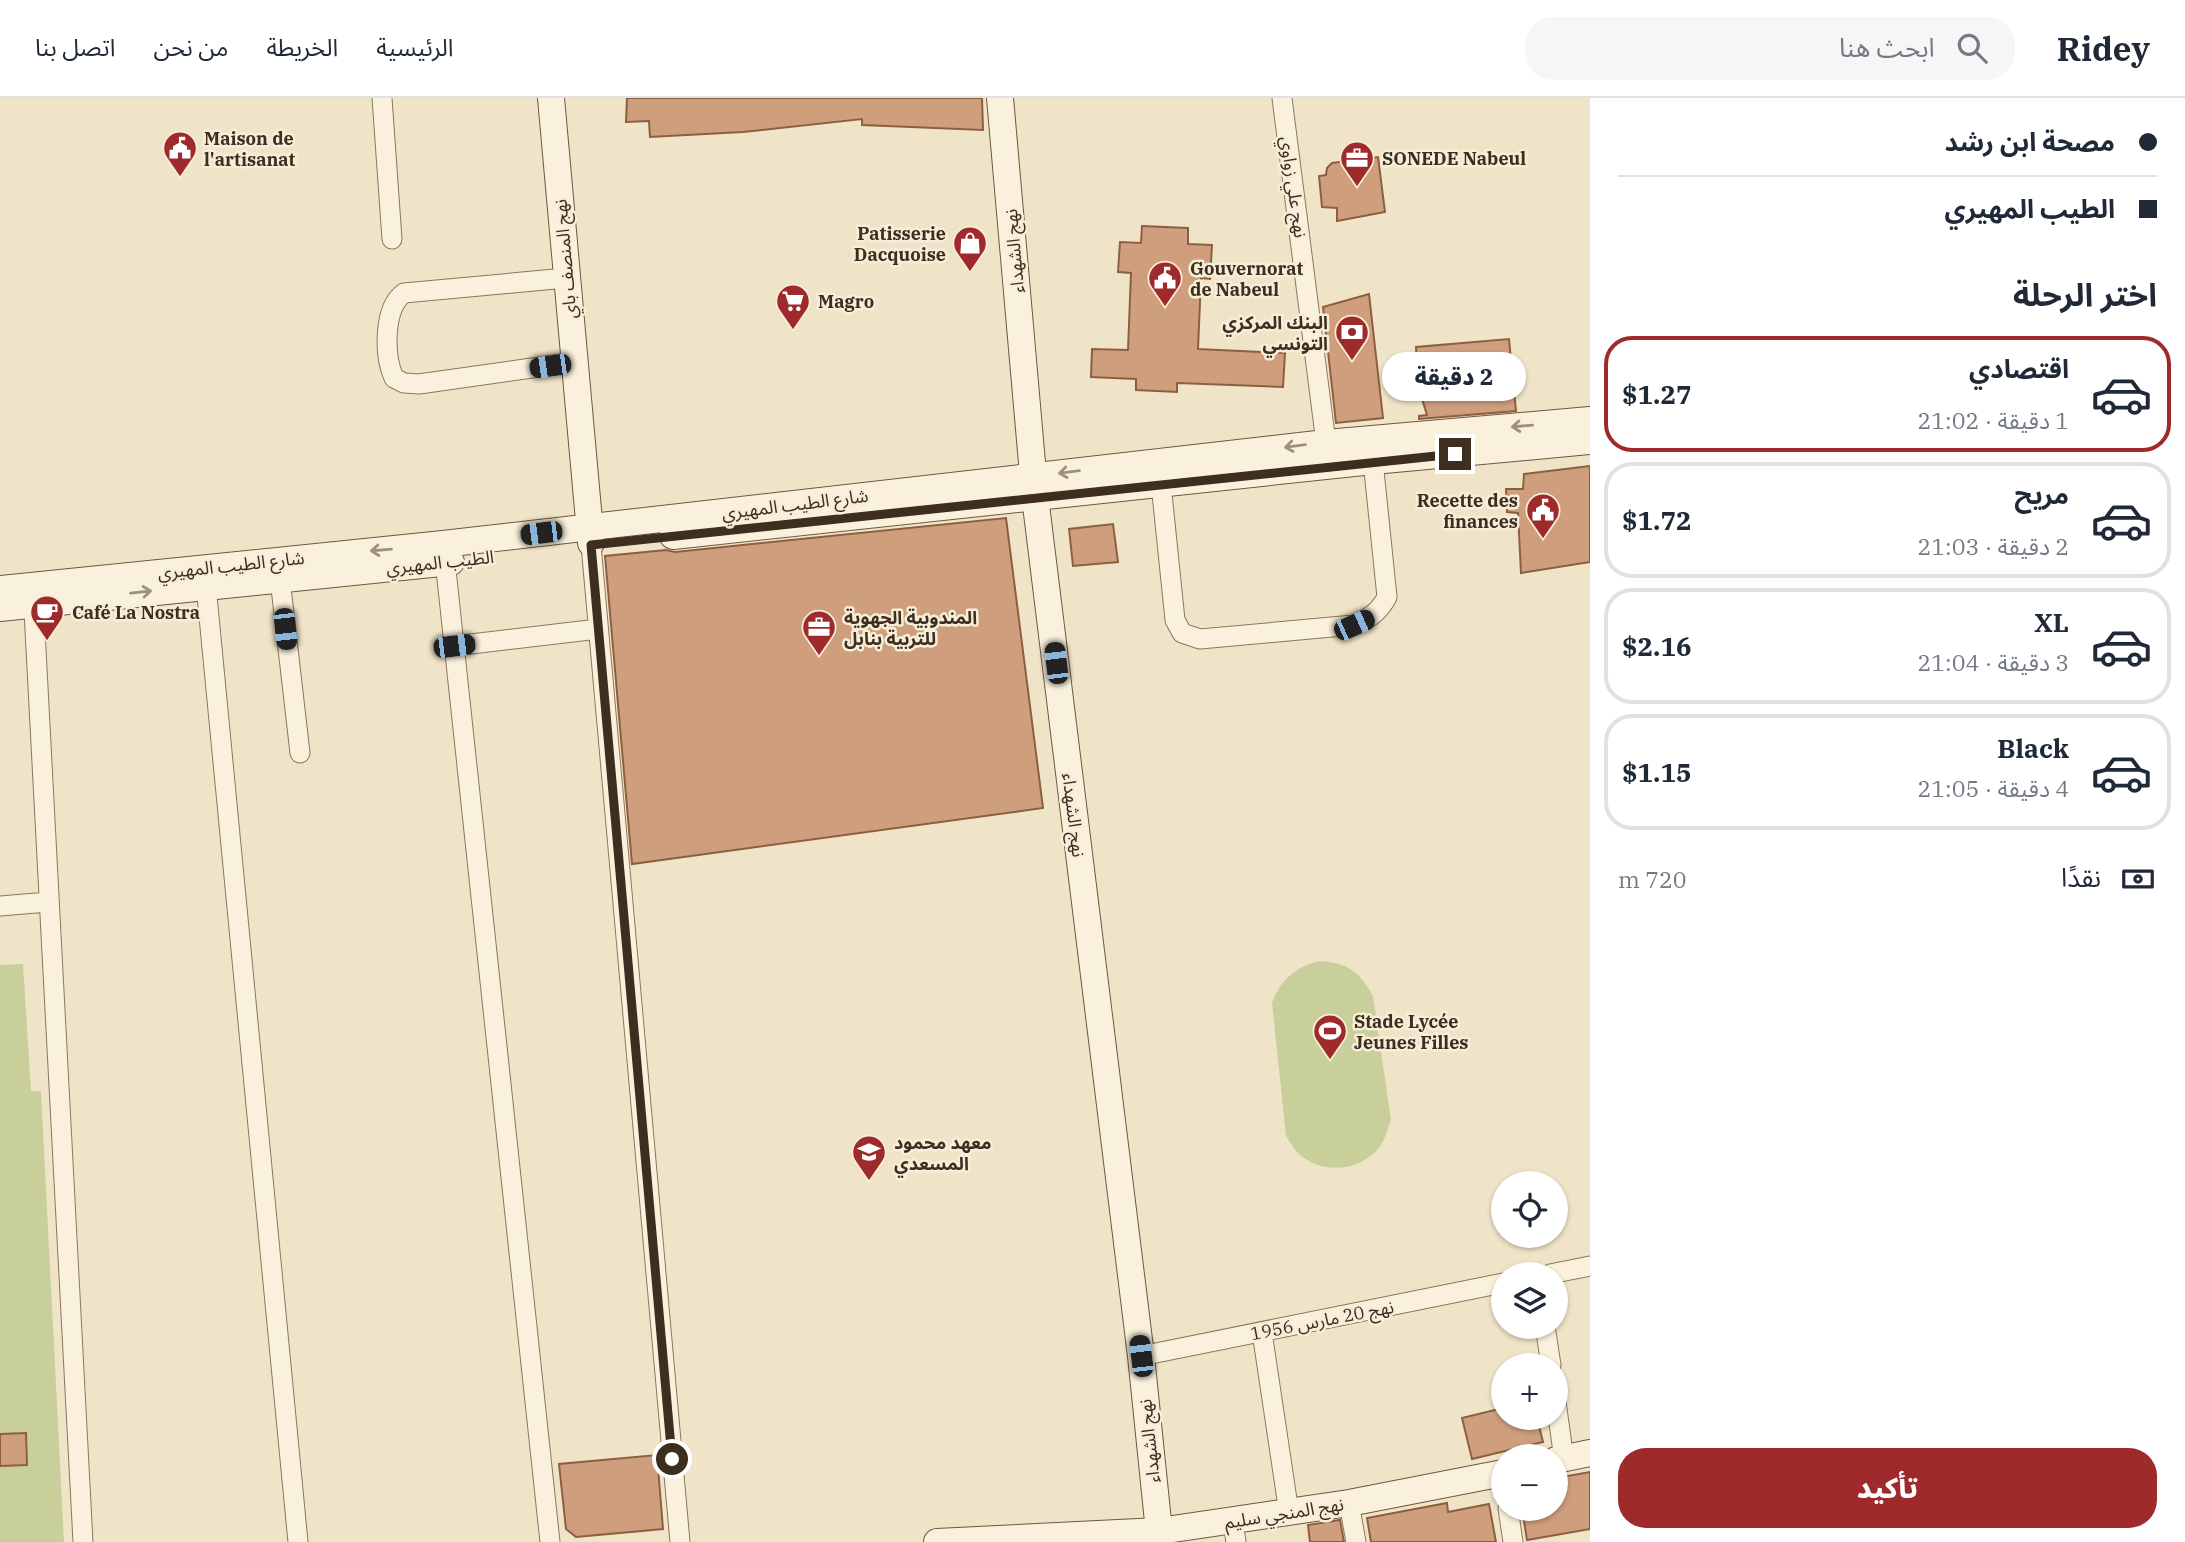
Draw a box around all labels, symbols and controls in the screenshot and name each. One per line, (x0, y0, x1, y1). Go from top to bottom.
search box (1525, 17, 2015, 80)
text: Ridey (2057, 27, 2150, 70)
icon: search (1953, 29, 1991, 67)
text: ابحث هنا (1839, 30, 1935, 64)
text: اتصل بنا (35, 31, 115, 63)
text: من نحن (153, 31, 228, 63)
text: الخريطة (266, 31, 338, 63)
text: الرئيسية (376, 31, 453, 63)
text: مصحة ابن رشد (1945, 124, 2115, 158)
place label: Maison de l'artisanat (204, 127, 296, 171)
public building icon: Maison de l'artisanat (161, 129, 199, 178)
street label: نهج علي زواوي (1273, 135, 1313, 240)
office icon: SONEDE Nabeul (1338, 139, 1376, 188)
place label: SONEDE Nabeul (1382, 147, 1526, 170)
text: الطيب المهيري (1944, 191, 2115, 225)
street label: نهج المنصف باي (548, 198, 584, 320)
street label: نهج الشهداء (999, 208, 1031, 294)
place label: Patisserie Dacquoise (854, 222, 946, 266)
shop icon: Patisserie Dacquoise (951, 224, 989, 273)
place label: Gouvernorat de Nabeul (1190, 257, 1304, 301)
public building icon: Gouvernorat de Nabeul (1146, 259, 1184, 308)
text: اختر الرحلة (2013, 273, 2157, 315)
supermarket icon: Magro (774, 282, 812, 331)
place label: Magro (818, 290, 874, 313)
place label: البنك المركزي التونسي (1222, 311, 1328, 358)
bank icon: البنك المركزي التونسي (1333, 313, 1371, 362)
text: اقتصادي (1969, 351, 2069, 385)
callout: 2 دقيقة (1383, 352, 1527, 402)
car (528, 353, 573, 379)
text: 2 دقيقة (1414, 361, 1494, 391)
icon: car (2090, 363, 2153, 426)
text: $1.27 (1622, 377, 1692, 411)
text: 1 دقيقة · 21:02 (1918, 405, 2069, 435)
one-way arrow (1511, 420, 1534, 433)
route end (1439, 438, 1471, 470)
one-way arrow (1285, 440, 1307, 453)
one-way arrow (1059, 466, 1081, 479)
text: مريح (2014, 477, 2069, 511)
street label: شارع الطيب المهيري (720, 484, 870, 527)
place label: Recette des finances (1417, 489, 1518, 533)
icon: car (2090, 489, 2153, 552)
public building icon: Recette des finances (1524, 491, 1562, 540)
text: $1.72 (1622, 503, 1692, 537)
car (519, 520, 564, 546)
text: 2 دقيقة · 21:03 (1918, 531, 2069, 561)
one-way arrow (370, 544, 393, 557)
street label: الطيب المهيري (385, 545, 495, 581)
street label: شارع الطيب المهيري (156, 546, 306, 587)
one-way arrow (129, 586, 152, 599)
cafe icon: Café La Nostra (28, 593, 66, 642)
place label: Café La Nostra (72, 601, 200, 624)
text: XL (2034, 605, 2069, 639)
place label: المندوبية الجهوية للتربية بنابل (844, 606, 977, 650)
car (273, 607, 298, 651)
car (1331, 607, 1378, 643)
office icon: المندوبية الجهوية للتربية بنابل (800, 608, 838, 657)
icon: car (2090, 615, 2153, 678)
text: $2.16 (1622, 629, 1692, 663)
car (432, 633, 477, 659)
car (1044, 641, 1069, 685)
text: 3 دقيقة · 21:04 (1918, 647, 2069, 677)
text: Black (1997, 731, 2069, 765)
icon: car (2090, 741, 2153, 804)
text: $1.15 (1622, 755, 1692, 789)
street label: نهج الشهداء (1055, 772, 1091, 859)
text: 4 دقيقة · 21:05 (1918, 773, 2069, 803)
text: نقدًا (2061, 860, 2101, 894)
icon: cash (2119, 860, 2157, 898)
text: 720 m (1618, 864, 1687, 894)
place label: Stade Lycée Jeunes Filles (1354, 1010, 1468, 1054)
sports icon: Stade Lycée Jeunes Filles (1311, 1012, 1349, 1061)
place label: معهد محمود المسعدي (894, 1131, 991, 1178)
school or university icon: معهد محمود المسعدي (850, 1133, 888, 1182)
map controls (1491, 1171, 1568, 1521)
button: locate (1491, 1171, 1568, 1248)
button: layers (1491, 1262, 1568, 1339)
street label: نهج 20 مارس 1956 (1248, 1295, 1396, 1347)
car (1129, 1334, 1154, 1378)
button: + (1491, 1353, 1568, 1430)
street label: نهج الشهداء (1133, 1398, 1167, 1484)
route start (656, 1443, 688, 1475)
button: − (1491, 1444, 1568, 1521)
button: تأكيد (1618, 1448, 2157, 1528)
street label: نهج المنجي سليم (1223, 1492, 1346, 1536)

